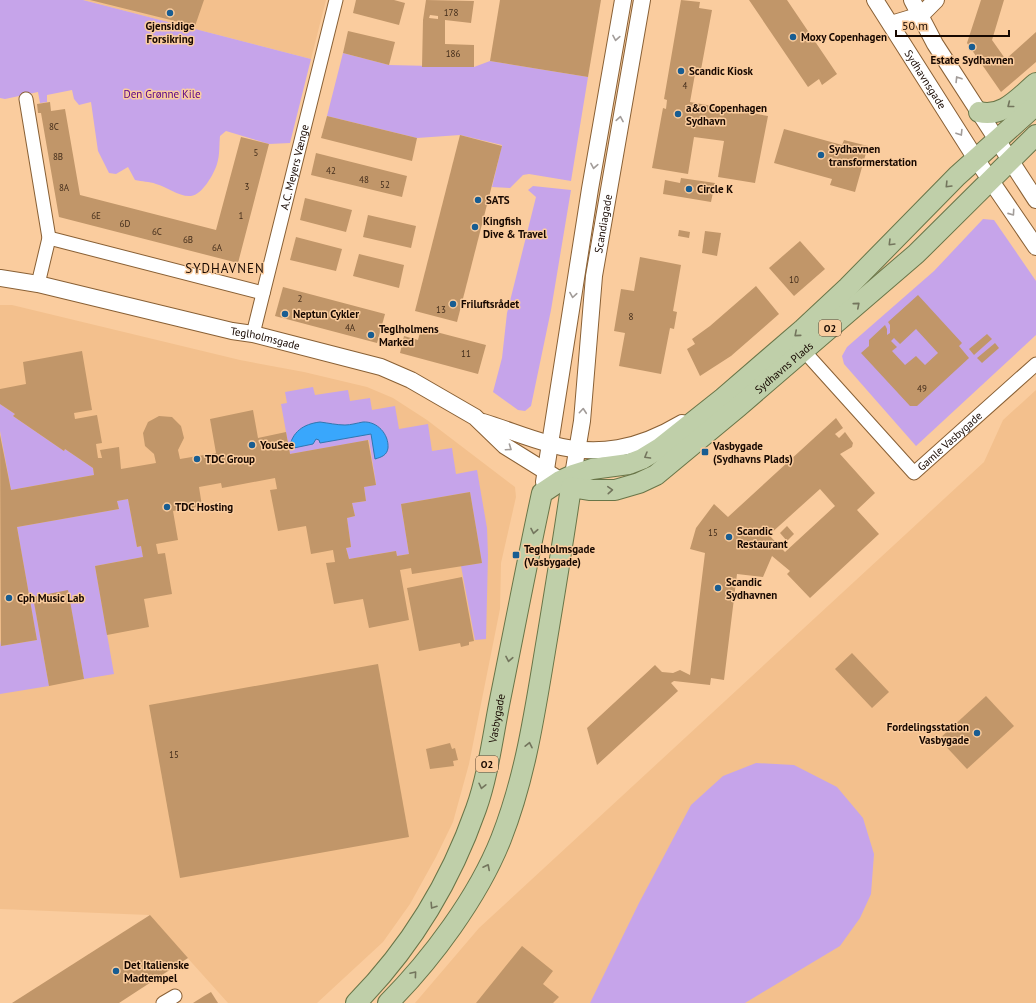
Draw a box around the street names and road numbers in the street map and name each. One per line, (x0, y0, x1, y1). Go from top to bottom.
street label: Sydhavnsgade (901, 47, 950, 112)
street label: A.C. Meyers Vænge (277, 123, 312, 211)
street label: Scandiagade (591, 193, 615, 254)
road number: O2 (819, 320, 841, 336)
street label: Teglholmsgade (229, 324, 302, 353)
street label: Sydhavns Plads (752, 338, 816, 397)
street label: Gamle Vasbygade (914, 408, 985, 474)
street label: Vasbygade (485, 692, 508, 745)
road number: O2 (476, 756, 498, 772)

